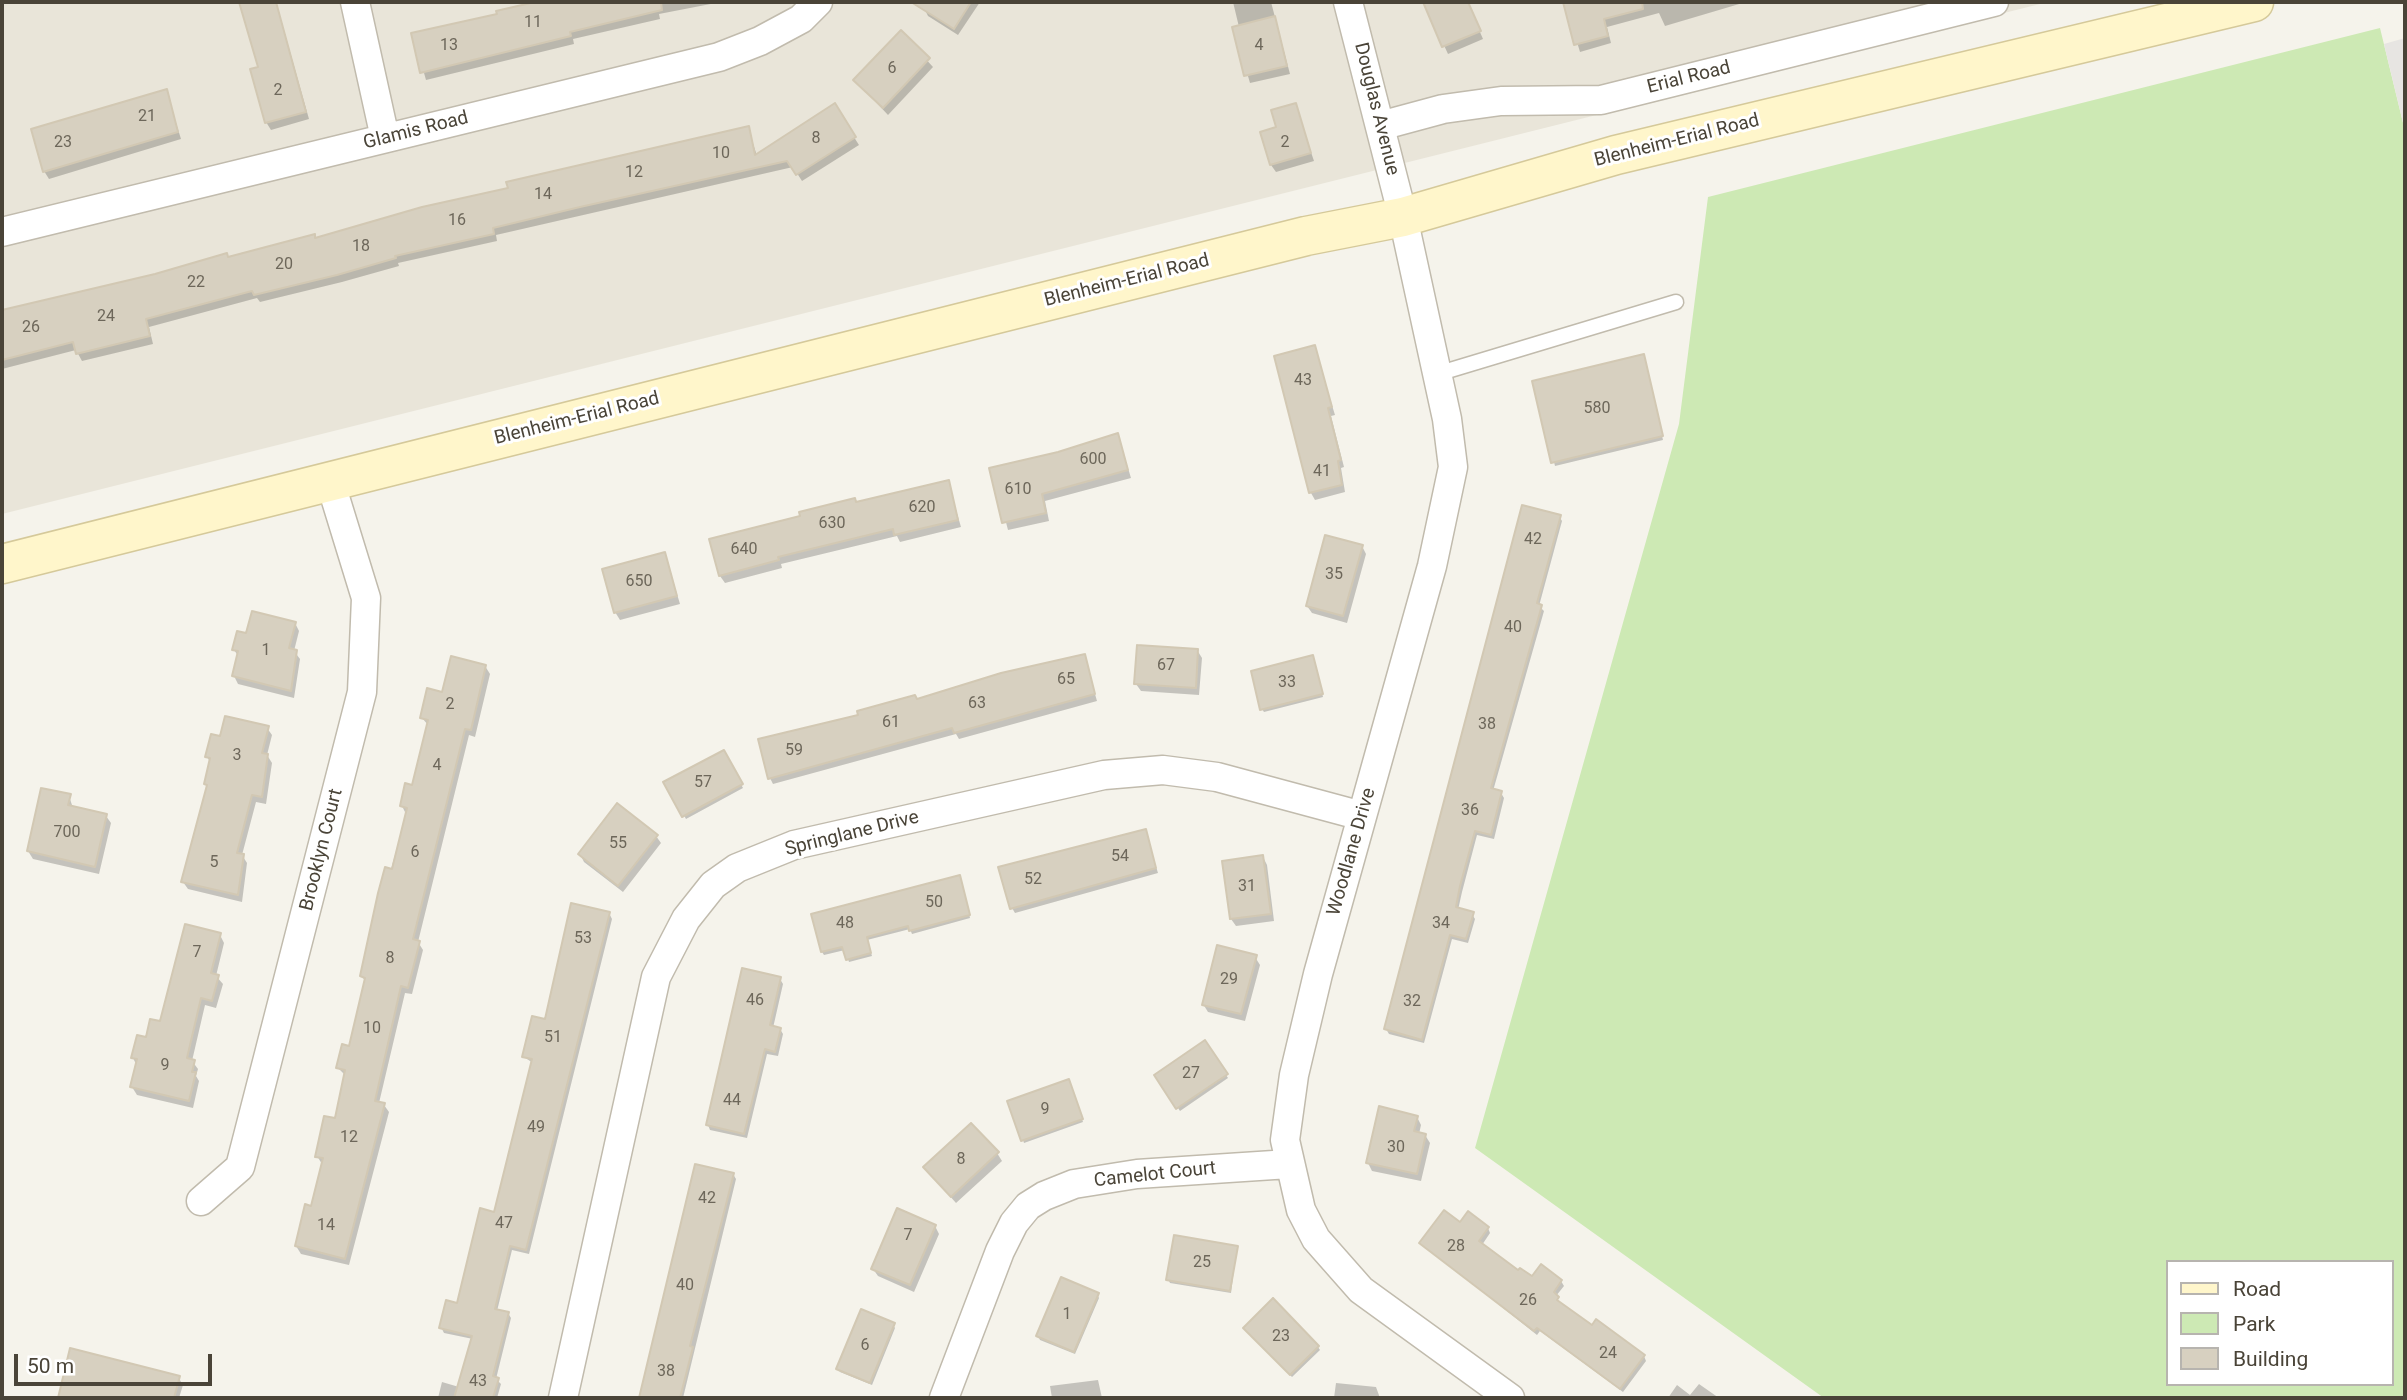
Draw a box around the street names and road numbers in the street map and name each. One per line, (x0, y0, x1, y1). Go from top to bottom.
street label: Douglas Avenue (1348, 40, 1404, 178)
street label: Erial Road (1645, 57, 1733, 99)
street label: Glamis Road (361, 107, 471, 155)
street label: Blenheim-Erial Road (1592, 109, 1762, 173)
street label: Blenheim-Erial Road (1042, 249, 1212, 313)
street label: Blenheim-Erial Road (492, 387, 662, 451)
street label: Woodlane Drive (1323, 785, 1381, 919)
street label: Brooklyn Court (296, 787, 348, 913)
street label: Springlane Drive (783, 806, 921, 862)
street label: Camelot Court (1093, 1157, 1217, 1193)

